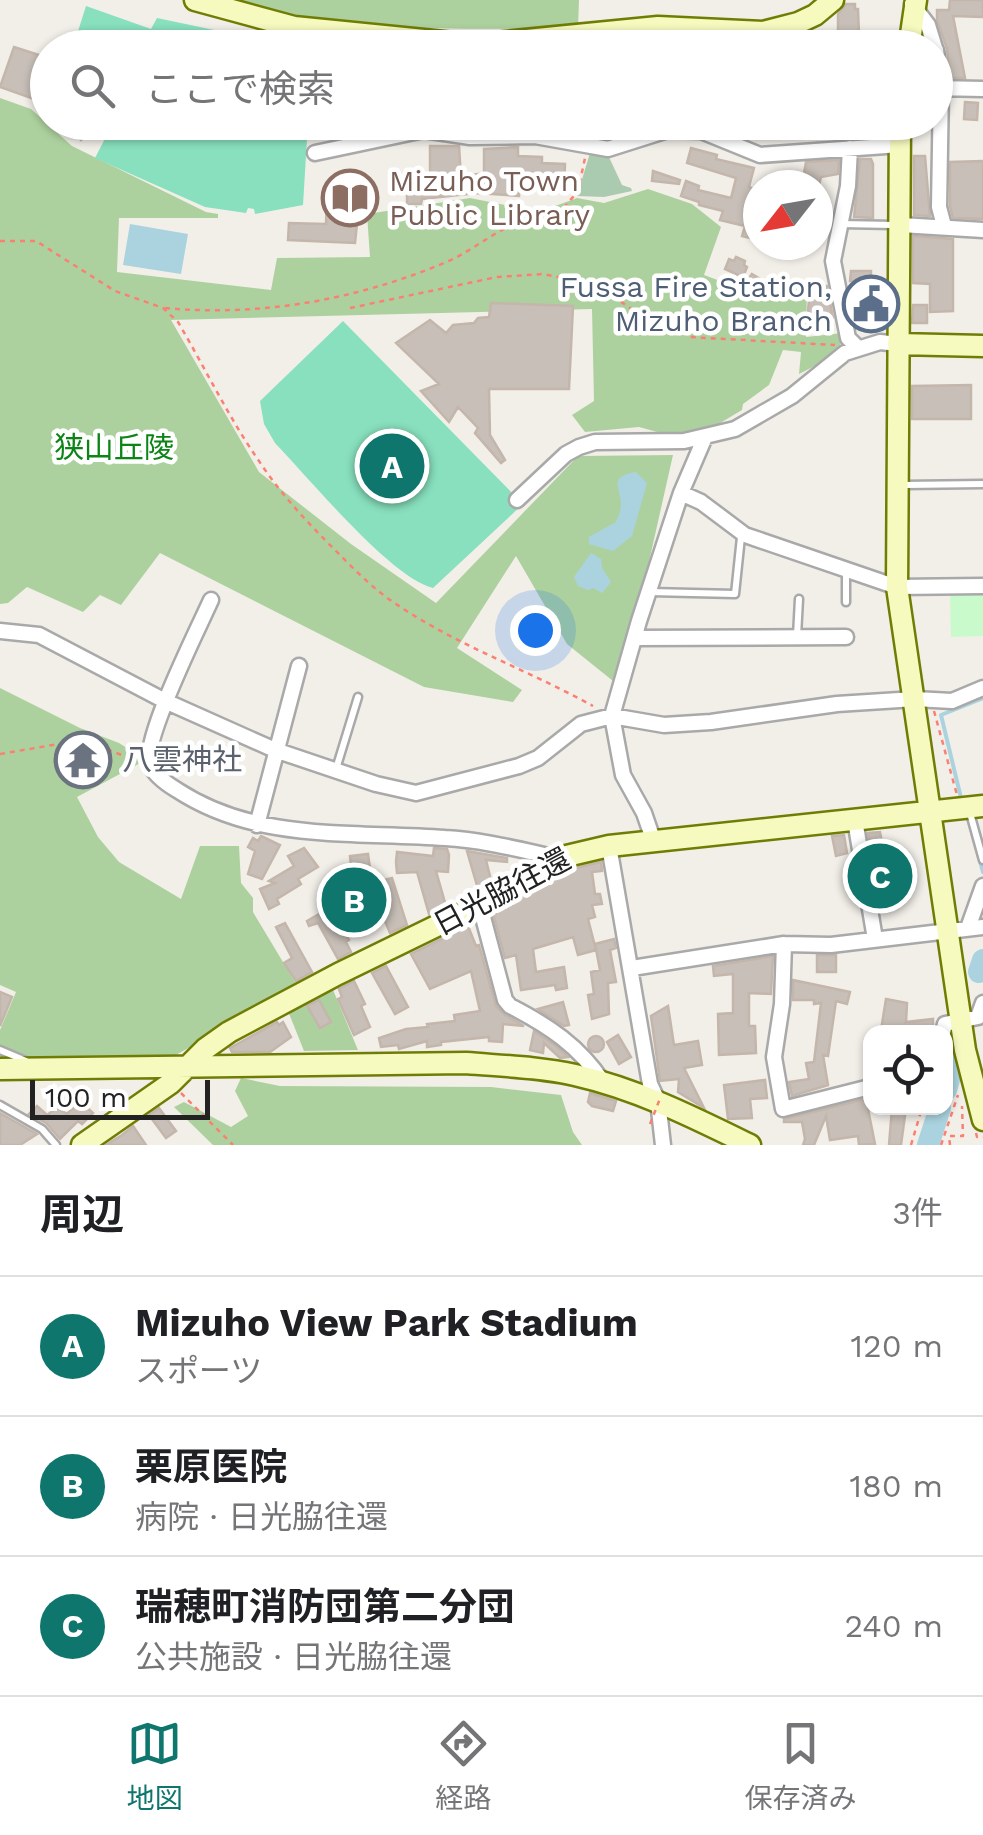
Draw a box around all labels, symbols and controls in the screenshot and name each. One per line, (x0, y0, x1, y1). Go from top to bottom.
search box (30, 30, 953, 140)
icon: search (65, 58, 120, 113)
text: ここで検索 (145, 67, 335, 111)
place label: Mizuho Town Public Library (389, 163, 591, 232)
library icon: Mizuho Town Public Library (320, 168, 380, 228)
north arrow (743, 170, 833, 260)
place label: Fussa Fire Station, Mizuho Branch (559, 269, 832, 338)
public building icon: Fussa Fire Station, Mizuho Branch (841, 274, 901, 334)
pin: A (360, 428, 424, 504)
park label: 狭山丘陵 (54, 430, 174, 465)
your location (510, 605, 561, 656)
temple icon: 八雲神社 (53, 730, 113, 790)
place label: 八雲神社 (122, 742, 242, 777)
pin: C (848, 838, 912, 914)
street label: 日光脇往還 (427, 841, 576, 942)
pin: B (322, 862, 386, 938)
map controls (863, 1025, 953, 1115)
button: locate (863, 1025, 953, 1115)
scale bar (30, 1075, 210, 1120)
text: 100 m (45, 1081, 127, 1114)
text: 周辺 (40, 1190, 124, 1239)
text: 3件 (892, 1194, 943, 1232)
text: Mizuho View Park Stadium (135, 1301, 638, 1345)
text: A (62, 1327, 83, 1365)
text: 120 m (851, 1327, 943, 1365)
text: スポーツ (135, 1352, 262, 1390)
text: 栗原医院 (135, 1445, 287, 1489)
text: B (62, 1467, 83, 1505)
text: 180 m (849, 1467, 943, 1505)
text: 病院 · 日光脇往還 (135, 1498, 388, 1536)
text: 瑞穂町消防団第二分団 (135, 1585, 515, 1629)
text: C (62, 1607, 83, 1645)
text: 240 m (844, 1607, 943, 1645)
text: 公共施設 · 日光脇往還 (135, 1638, 452, 1676)
tab: 地図 (126, 1716, 183, 1816)
tab: 経路 (435, 1716, 492, 1816)
tab: 保存済み (744, 1716, 857, 1816)

